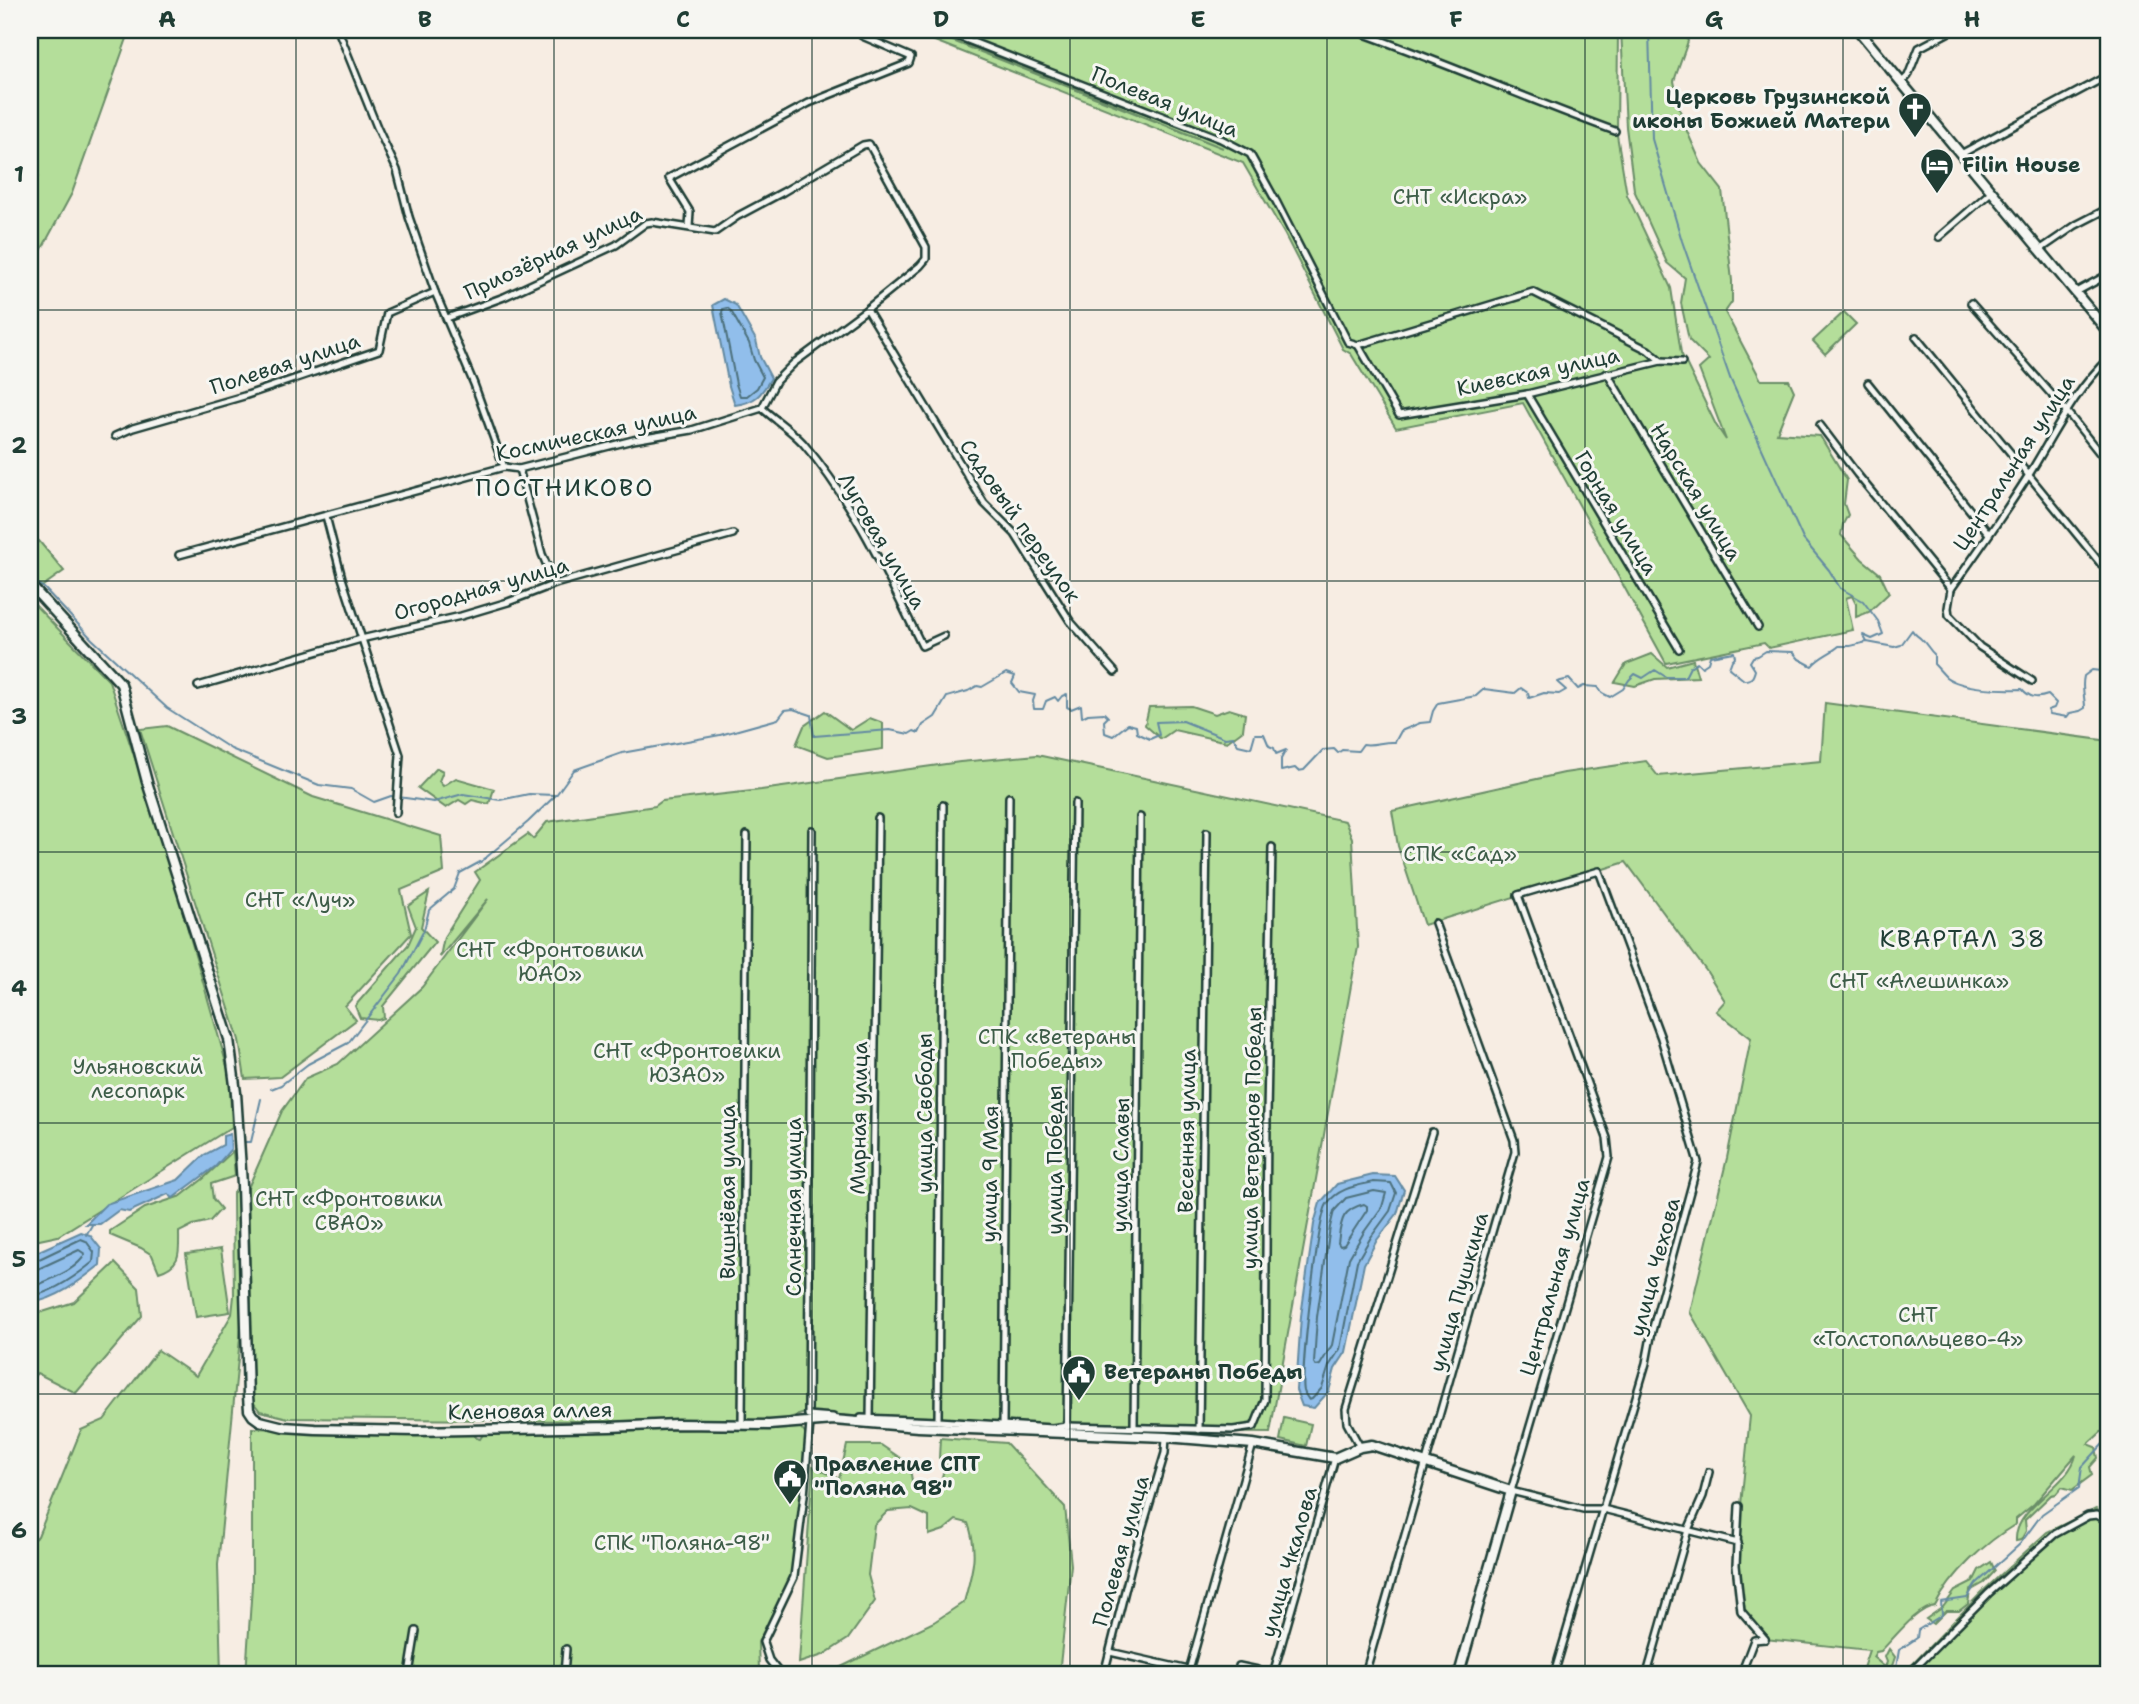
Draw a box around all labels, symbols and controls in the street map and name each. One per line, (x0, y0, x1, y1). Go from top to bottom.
text: A (158, 4, 176, 34)
text: B (418, 4, 432, 34)
text: C (676, 4, 690, 34)
text: D (933, 4, 949, 34)
text: E (1190, 4, 1206, 34)
text: F (1449, 4, 1463, 34)
text: G (1705, 4, 1724, 34)
text: H (1964, 4, 1980, 34)
street label: Полевая улица (1087, 60, 1243, 144)
place label: Церковь Грузинской иконы Божией Матери (1632, 83, 1890, 135)
church icon: Церковь Грузинской иконы Божией Матери (1896, 90, 1934, 139)
hotel icon: Filin House (1918, 146, 1956, 195)
place label: Filin House (1962, 151, 2081, 179)
text: 1 (14, 159, 24, 189)
park label: СНТ «Искра» (1393, 183, 1527, 211)
street label: Приозёрная улица (460, 200, 646, 306)
street label: Полевая улица (207, 327, 363, 401)
street label: Киевская улица (1454, 341, 1622, 403)
street label: Центральная улица (1947, 370, 2081, 556)
street label: Космическая улица (493, 398, 699, 468)
street label: Нарская улица (1644, 418, 1748, 566)
text: 2 (11, 430, 27, 460)
street label: Садовый переулок (953, 434, 1087, 608)
street label: Горная улица (1568, 446, 1664, 580)
street label: Луговая улица (832, 468, 932, 614)
district label: ПОСТНИКОВО (476, 472, 655, 504)
street label: Огородная улица (390, 551, 572, 627)
text: 3 (11, 701, 27, 731)
park label: СПК «Сад» (1403, 840, 1517, 868)
park label: СНТ «Луч» (245, 886, 355, 914)
district label: КВАРТАЛ 38 (1880, 923, 2046, 955)
park label: СНТ «Фронтовики ЮАО» (456, 936, 644, 988)
park label: СНТ «Алешинка» (1829, 967, 2009, 995)
text: 4 (11, 973, 27, 1003)
street label: улица Ветеранов Победы (1236, 1006, 1268, 1270)
park label: СПК «Ветераны Победы» (978, 1023, 1136, 1075)
street label: улица Свободы (911, 1033, 939, 1193)
park label: СНТ «Фронтовики ЮЗАО» (593, 1037, 781, 1089)
street label: Мирная улица (844, 1041, 874, 1195)
street label: Весенняя улица (1172, 1049, 1202, 1213)
park label: Ульяновский лесопарк (73, 1053, 204, 1105)
street label: улица Победы (1041, 1085, 1069, 1235)
street label: улица Славы (1106, 1097, 1136, 1233)
street label: Вишнёвая улица (714, 1105, 742, 1279)
street label: улица 9 Мая (975, 1105, 1005, 1243)
street label: Солнечная улица (780, 1117, 808, 1297)
street label: Центральная улица (1513, 1175, 1597, 1379)
park label: СНТ «Фронтовики СВАО» (255, 1185, 443, 1237)
street label: улица Чехова (1623, 1195, 1687, 1339)
street label: улица Пушкина (1423, 1209, 1495, 1375)
text: 5 (12, 1244, 26, 1274)
park label: СНТ «Толстопальцево-4» (1813, 1301, 2023, 1353)
public building icon: Ветераны Победы (1060, 1353, 1098, 1402)
place label: Ветераны Победы (1104, 1358, 1303, 1386)
street label: Кленовая аллея (447, 1396, 613, 1426)
place label: Правление СПТ "Поляна 98" (814, 1450, 980, 1502)
public building icon: Правление СПТ "Поляна 98" (771, 1457, 809, 1506)
street label: Полевая улица (1086, 1472, 1156, 1630)
street label: улица Чкалова (1254, 1483, 1324, 1641)
text: 6 (11, 1515, 27, 1545)
park label: СПК "Поляна-98" (594, 1529, 770, 1557)

